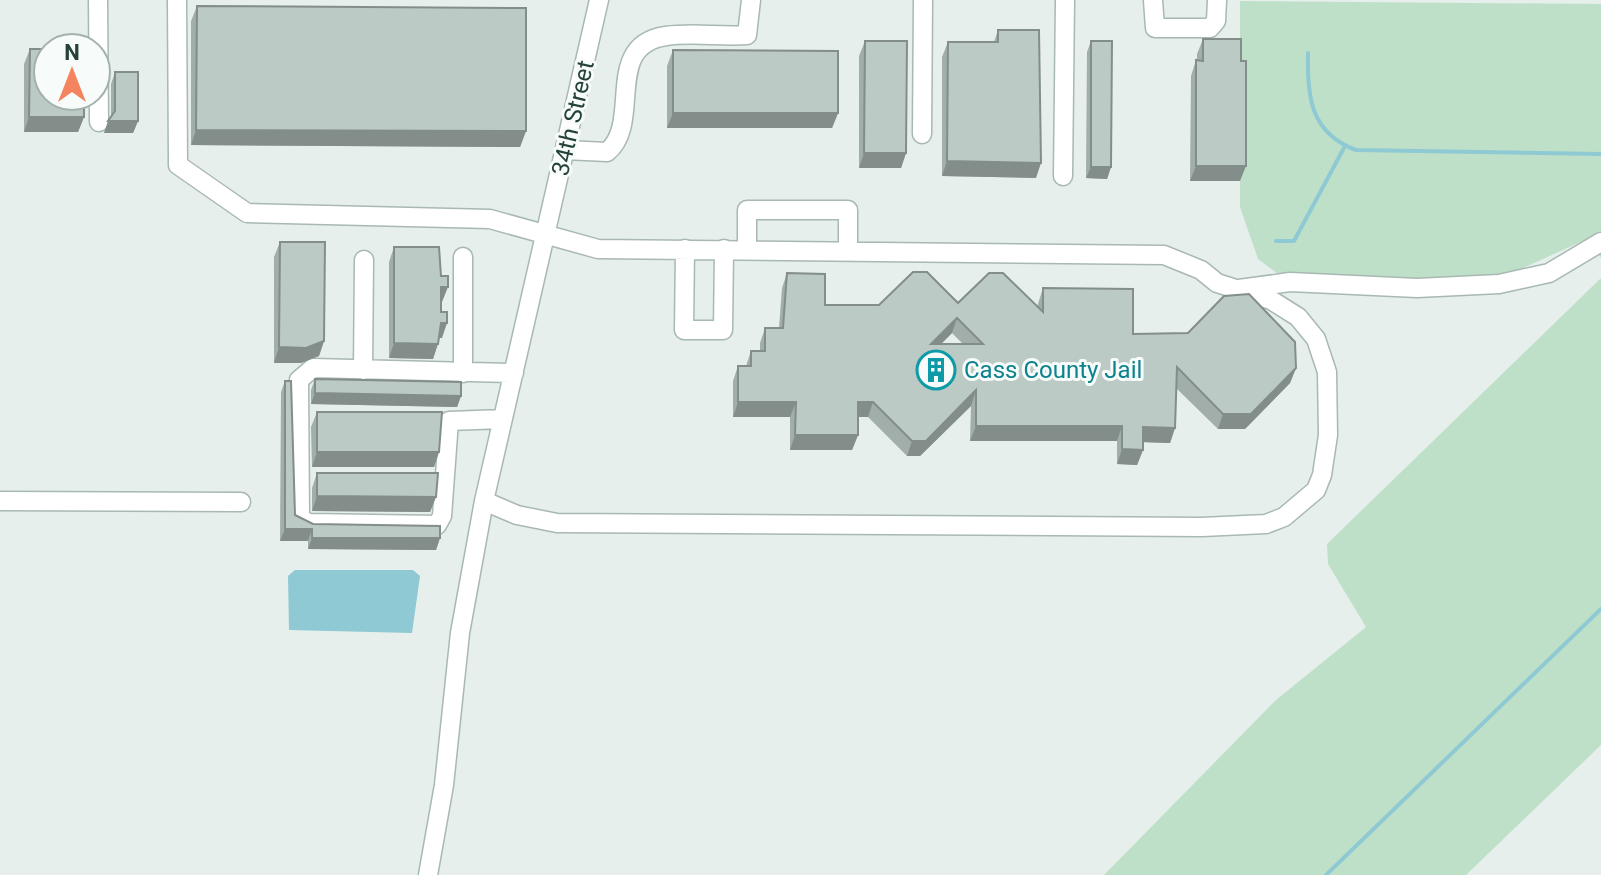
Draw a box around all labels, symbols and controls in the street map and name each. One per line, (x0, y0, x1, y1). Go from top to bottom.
north arrow (32, 32, 112, 112)
text: N (64, 40, 80, 65)
street label: 34th Street (546, 58, 600, 178)
building icon: Cass County Jail (915, 349, 957, 391)
place label: Cass County Jail (964, 356, 1142, 384)

